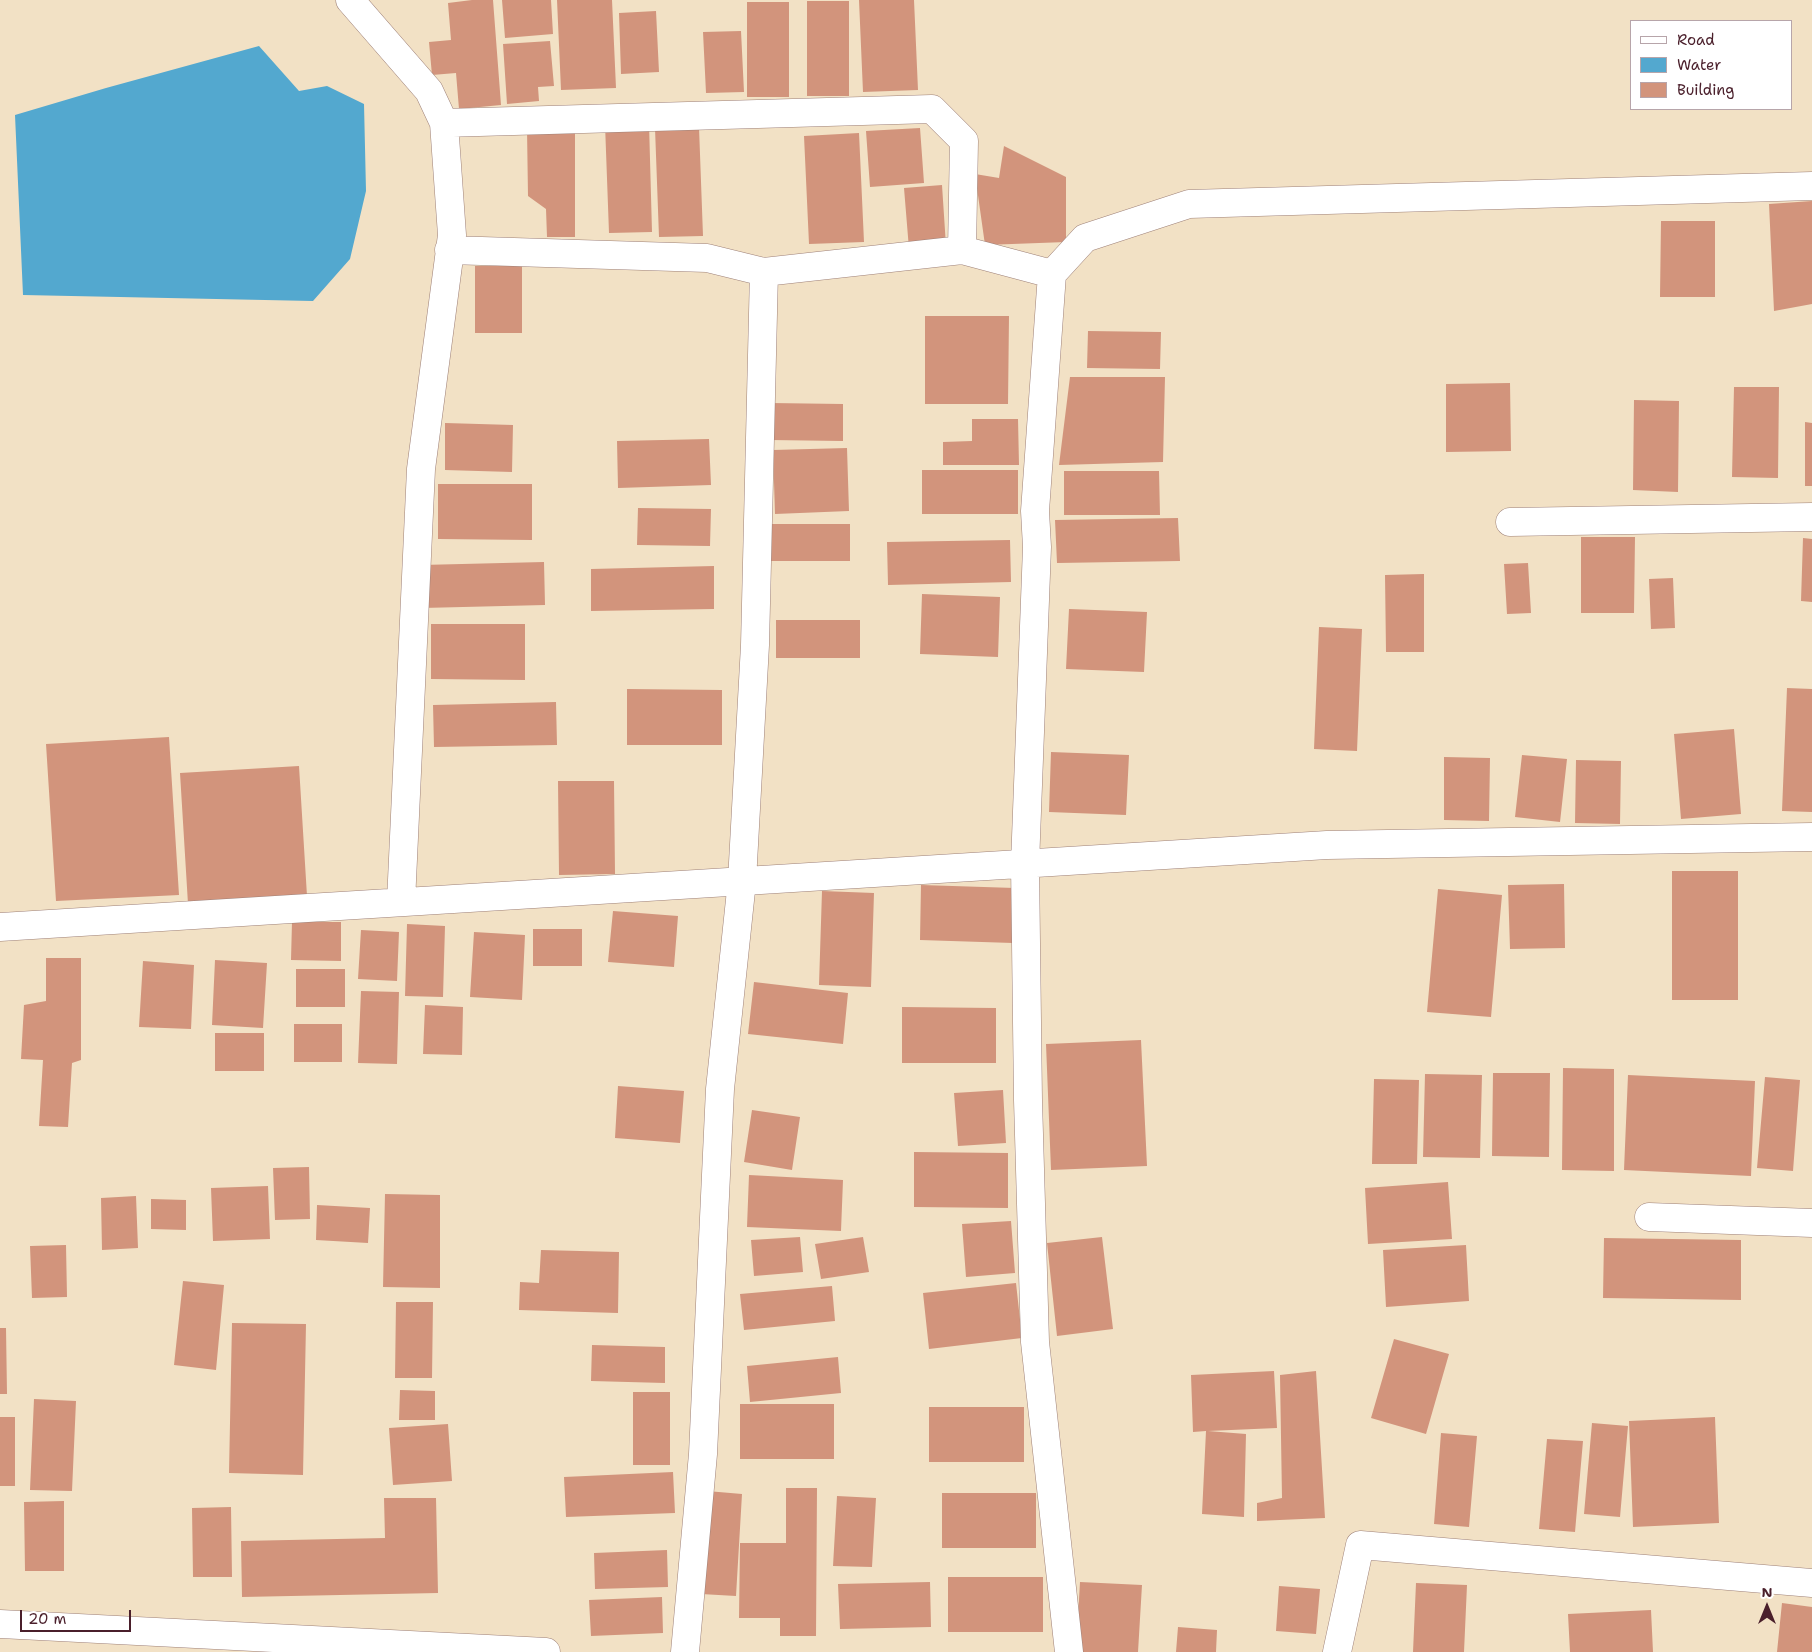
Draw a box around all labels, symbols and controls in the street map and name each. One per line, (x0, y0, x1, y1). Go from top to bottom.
legend (1630, 20, 1792, 110)
text: Road (1677, 30, 1715, 50)
text: Water (1677, 55, 1721, 75)
text: Building (1677, 80, 1734, 100)
north arrow (1742, 1582, 1792, 1632)
text: N (1761, 1583, 1773, 1601)
scale bar (22, 1600, 134, 1632)
text: 20 m (28, 1609, 67, 1629)

